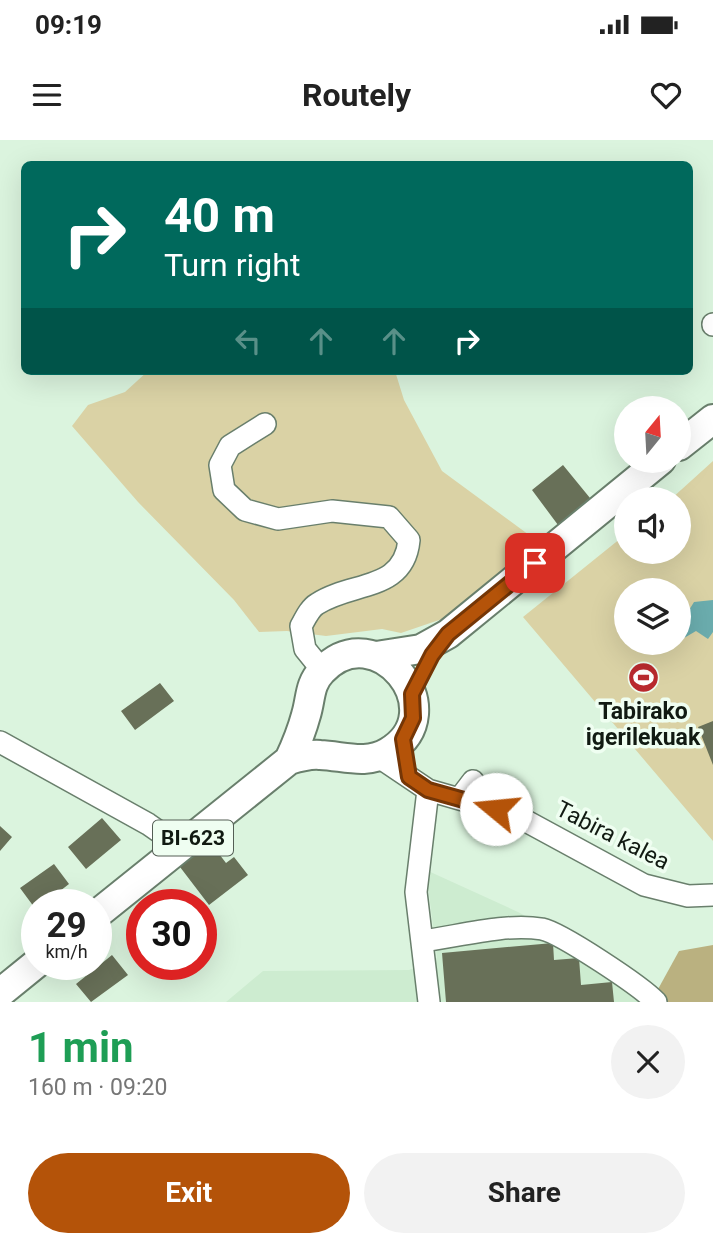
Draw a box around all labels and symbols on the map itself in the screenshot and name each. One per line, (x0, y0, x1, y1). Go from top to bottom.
north arrow (614, 396, 691, 472)
pin (505, 533, 565, 593)
sports icon: Tabirako igerilekuak (626, 660, 660, 694)
place label: Tabirako igerilekuak (586, 698, 701, 751)
position arrow (459, 772, 533, 846)
street label: Tabira kalea (552, 795, 674, 876)
road number: BI-623 (153, 820, 233, 856)
speed limit sign: 30 (126, 889, 217, 980)

